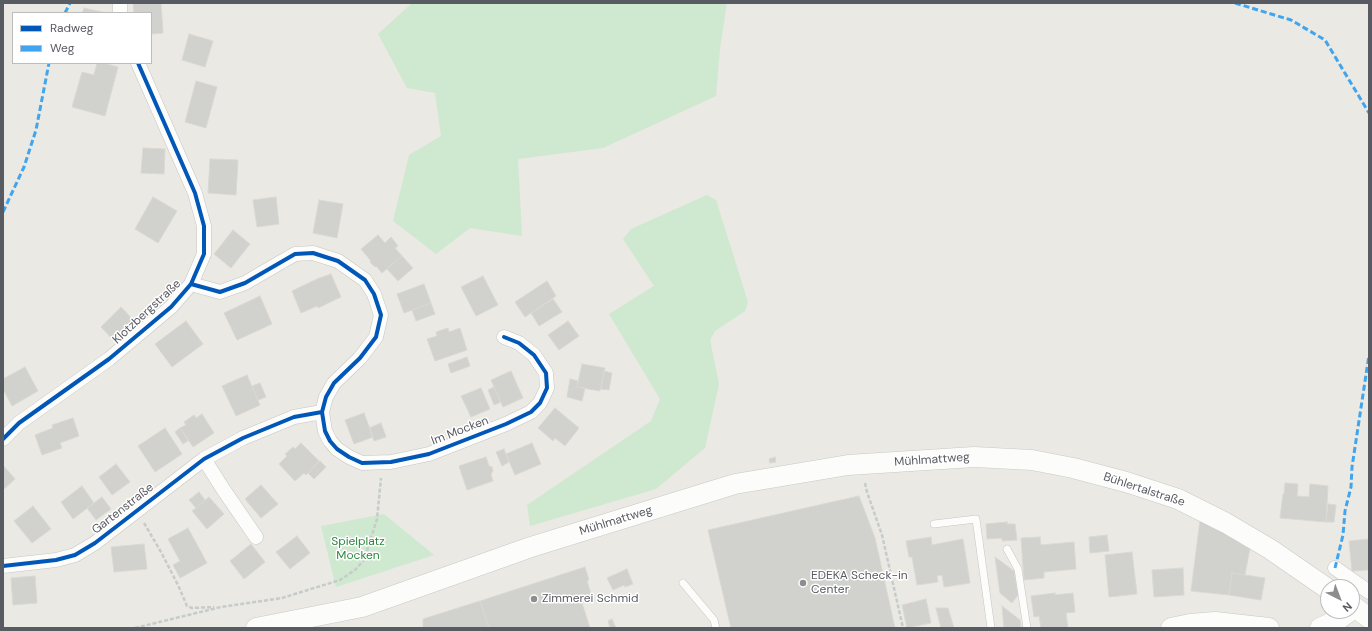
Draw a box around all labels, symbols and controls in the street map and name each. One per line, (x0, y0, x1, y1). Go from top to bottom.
legend (12, 12, 152, 64)
text: Radweg (50, 20, 93, 36)
text: Weg (50, 40, 74, 56)
street label: Klotzbergstraße (110, 277, 184, 347)
street label: Im Mocken (429, 414, 491, 448)
street label: Mühlmattweg (894, 450, 970, 470)
street label: Bühlertalstraße (1101, 470, 1187, 510)
street label: Gartenstraße (89, 480, 157, 538)
street label: Mühlmattweg (578, 503, 654, 539)
park label: Spielplatz Mocken (331, 535, 385, 563)
place label: EDEKA Scheck-in Center (811, 569, 908, 597)
marker: EDEKA Scheck-in Center (798, 578, 808, 588)
north arrow (1320, 579, 1360, 619)
place label: Zimmerei Schmid (542, 592, 638, 606)
marker: Zimmerei Schmid (529, 594, 539, 604)
text: N (1340, 599, 1355, 615)

